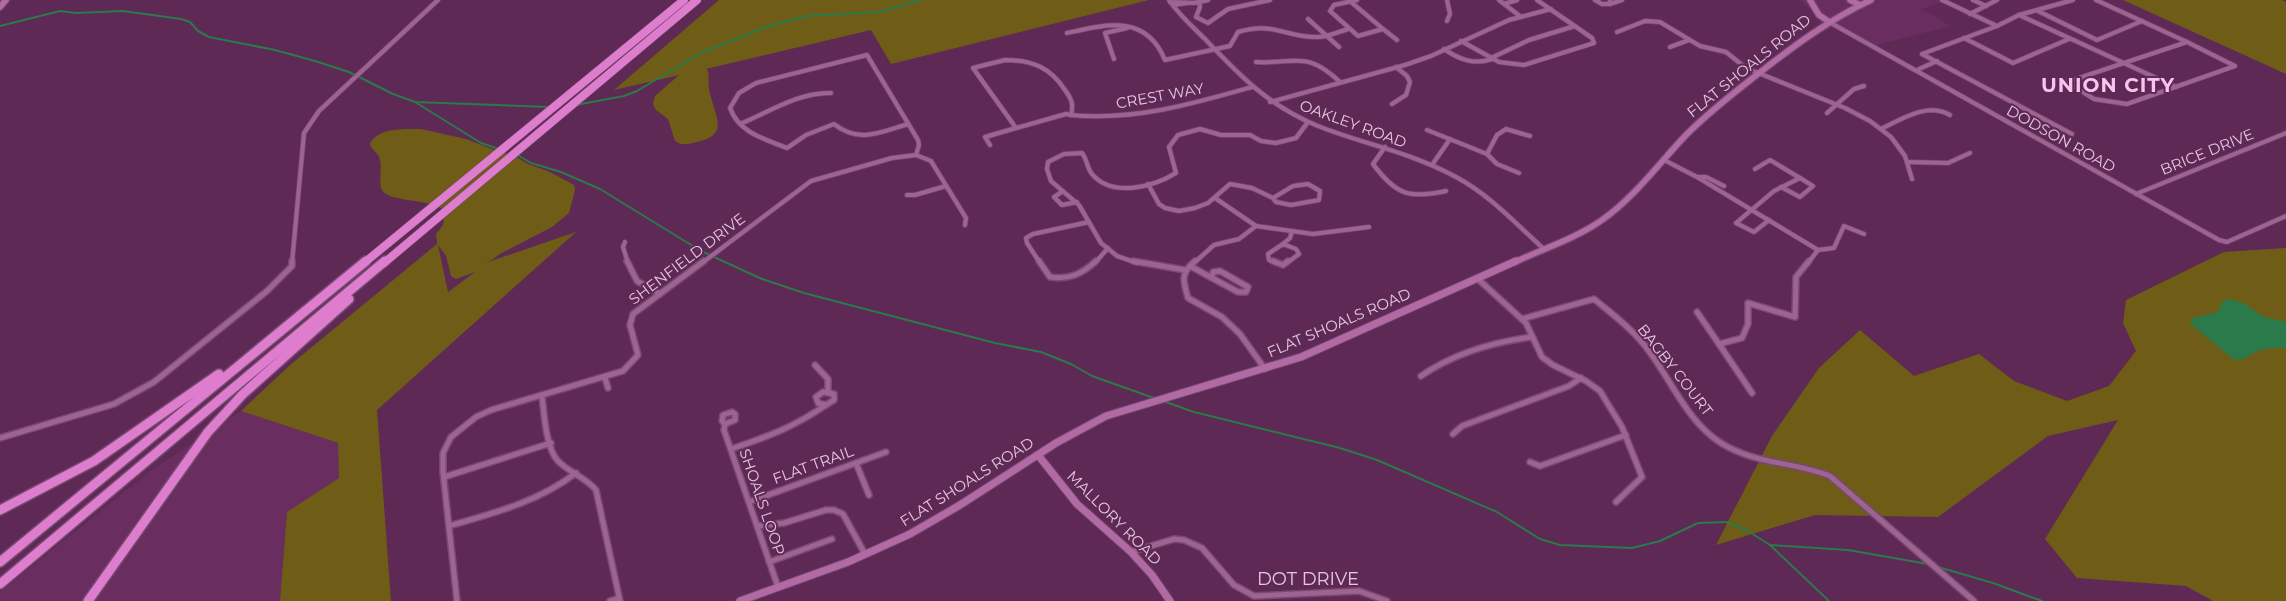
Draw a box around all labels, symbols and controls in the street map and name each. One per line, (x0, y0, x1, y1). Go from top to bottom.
street label: FLAT SHOALS ROAD (1683, 10, 1815, 121)
district label: UNION CITY (2041, 73, 2175, 97)
street label: CREST WAY (1115, 78, 1206, 113)
street label: OAKLEY ROAD (1297, 95, 1409, 152)
street label: DODSON ROAD (2003, 101, 2119, 176)
street label: BRICE DRIVE (2157, 124, 2256, 179)
street label: SHENFIELD DRIVE (625, 209, 749, 309)
street label: FLAT SHOALS ROAD (1264, 284, 1413, 361)
street label: BAGBY COURT (1634, 320, 1717, 420)
street label: FLAT SHOALS ROAD (896, 433, 1037, 530)
street label: FLAT TRAIL (770, 441, 856, 488)
street label: SHOALS LOOP (735, 446, 790, 557)
street label: MALLORY ROAD (1063, 466, 1166, 569)
street label: DOT DRIVE (1257, 568, 1359, 590)

